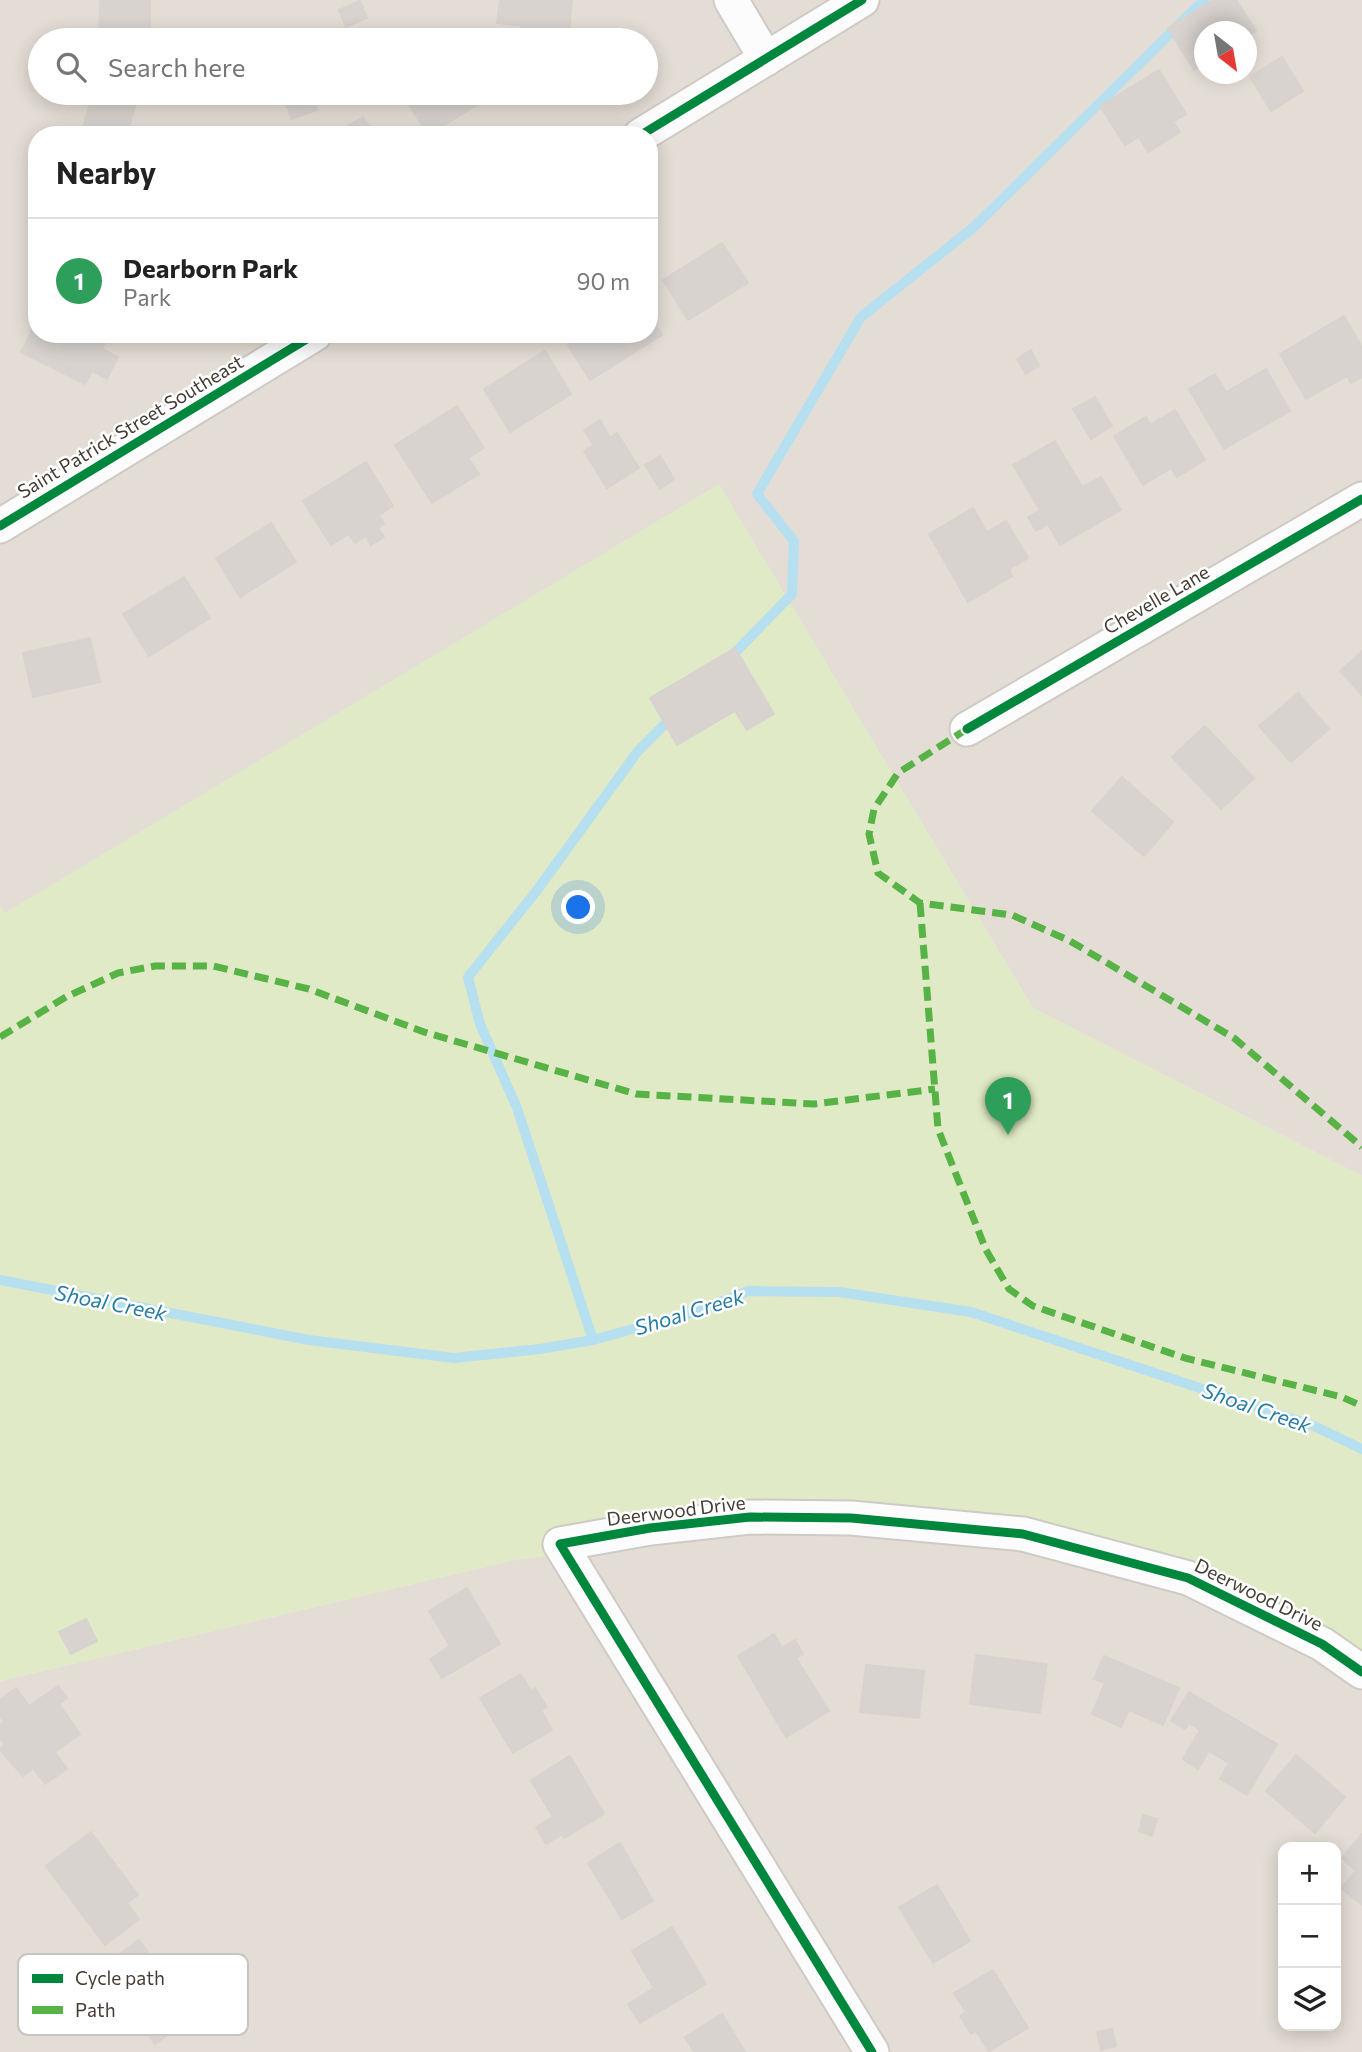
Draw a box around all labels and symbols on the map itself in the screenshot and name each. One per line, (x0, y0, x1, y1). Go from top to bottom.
north arrow (1194, 21, 1257, 84)
street label: Saint Patrick Street Southeast (13, 349, 247, 503)
street label: Chevelle Lane (1099, 560, 1213, 638)
your location (561, 890, 595, 924)
pin: 1 (985, 1077, 1031, 1135)
water label: Shoal Creek (53, 1279, 170, 1325)
water label: Shoal Creek (631, 1282, 747, 1340)
water label: Shoal Creek (1199, 1377, 1315, 1437)
street label: Deerwood Drive (605, 1490, 747, 1530)
street label: Deerwood Drive (1191, 1553, 1327, 1635)
legend (18, 1954, 248, 2035)
text: Cycle path (75, 1966, 165, 1989)
text: Path (75, 1998, 116, 2021)

